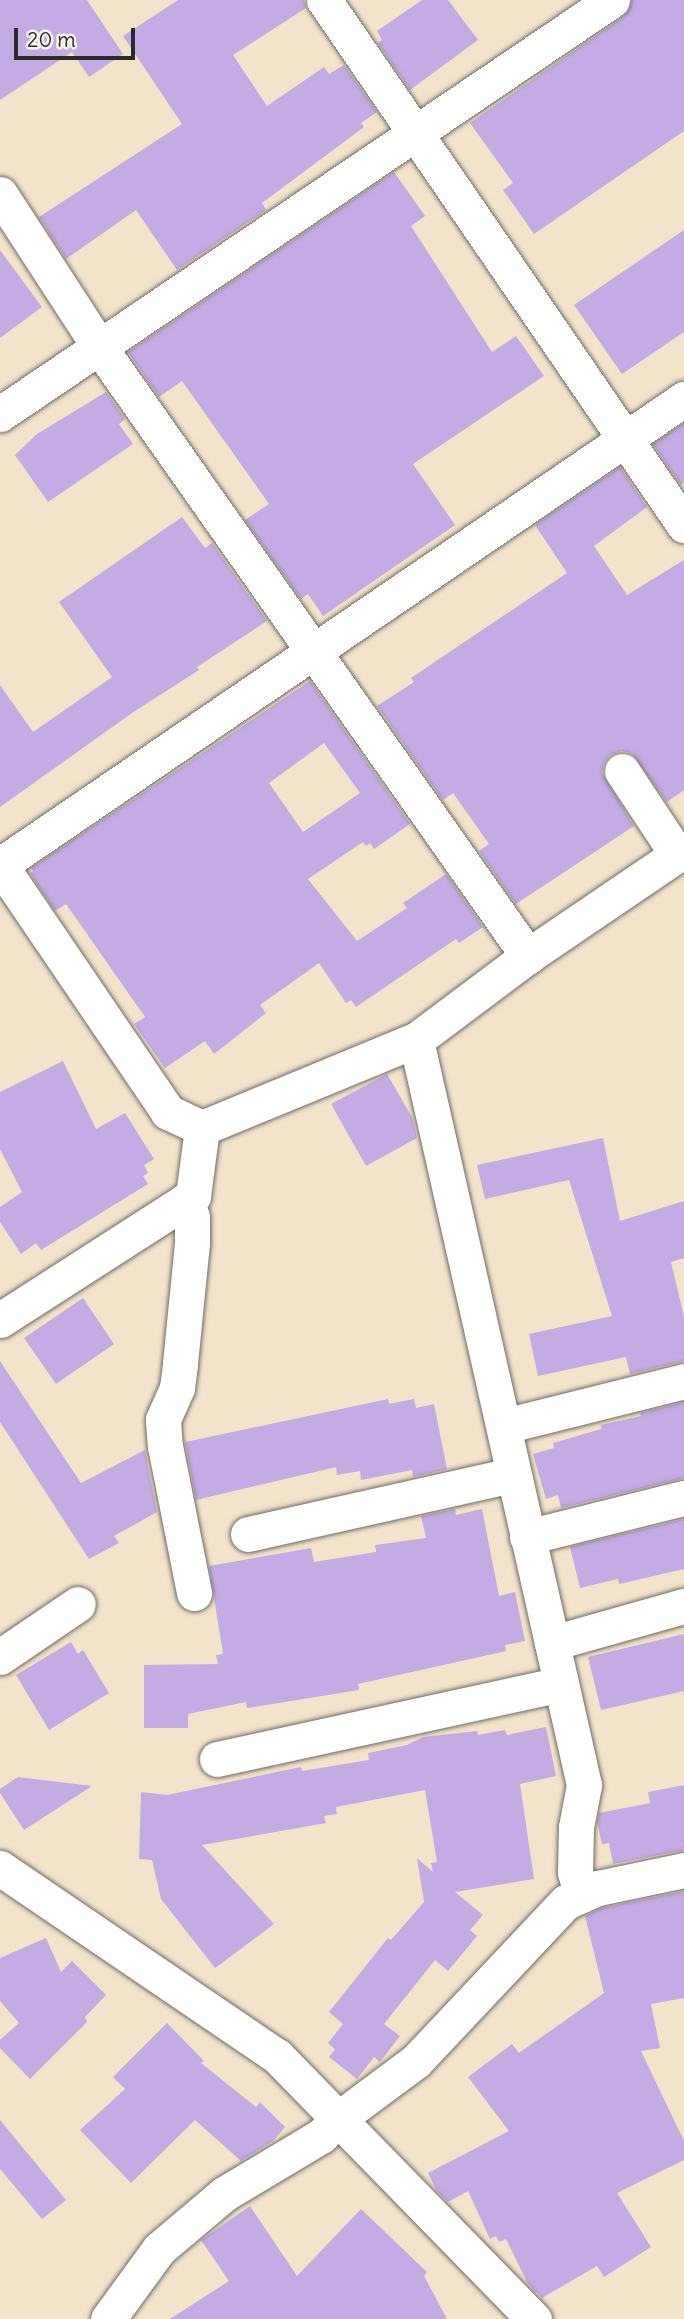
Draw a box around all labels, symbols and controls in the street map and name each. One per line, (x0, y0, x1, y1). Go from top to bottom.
scale bar (18, 14, 138, 58)
text: 20 m (27, 26, 76, 53)

